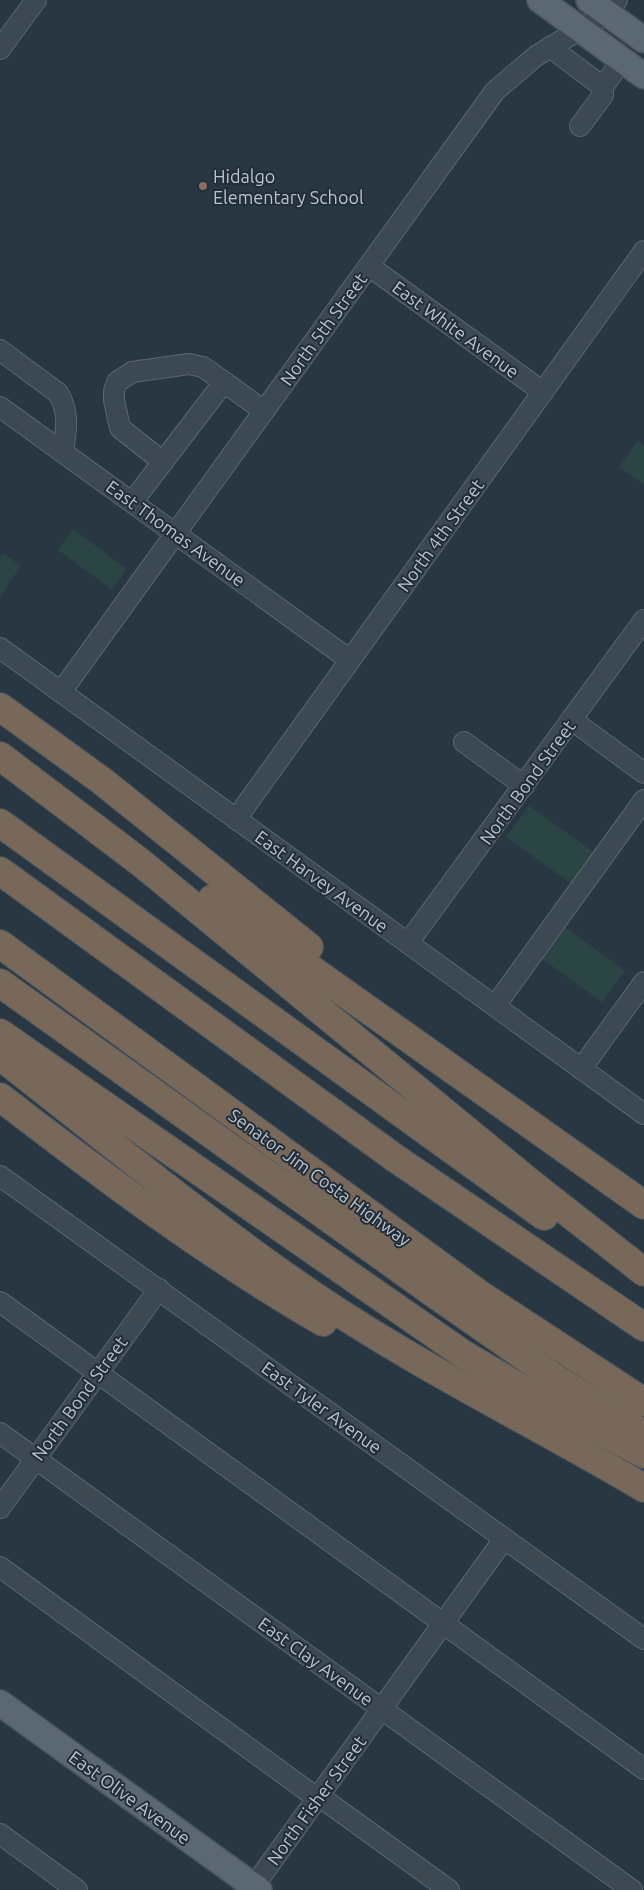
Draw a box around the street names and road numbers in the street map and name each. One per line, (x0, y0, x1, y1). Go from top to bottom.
street label: North 5th Street (276, 269, 370, 389)
street label: East White Avenue (389, 276, 523, 382)
street label: North 4th Street (393, 475, 487, 595)
street label: East Thomas Avenue (103, 476, 249, 590)
street label: North Bond Street (475, 716, 579, 848)
street label: East Harvey Avenue (252, 826, 392, 936)
street label: Senator Jim Costa Highway (225, 1104, 415, 1250)
street label: North Bond Street (27, 1332, 131, 1464)
street label: East Tyler Avenue (258, 1357, 386, 1457)
street label: East Clay Avenue (255, 1613, 377, 1709)
street label: North Fisher Street (262, 1732, 370, 1868)
street label: East Olive Avenue (66, 1746, 194, 1848)

